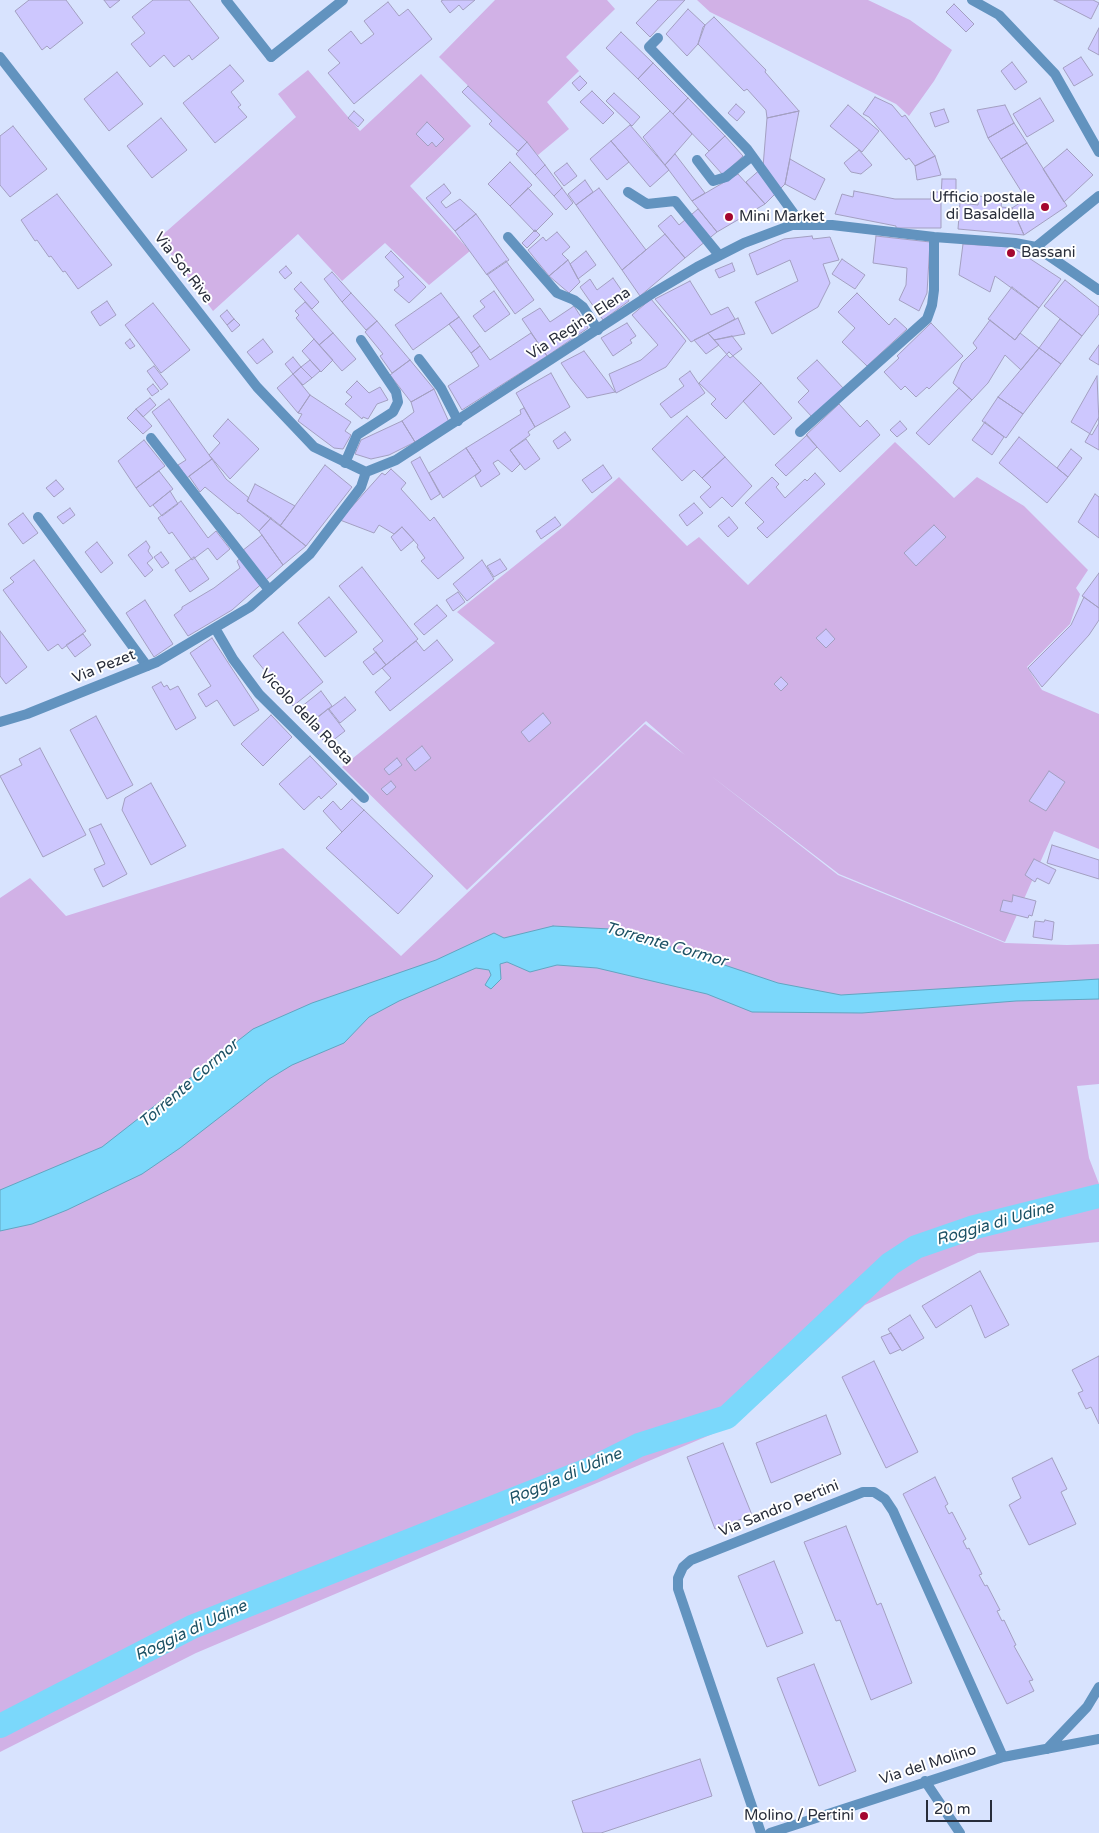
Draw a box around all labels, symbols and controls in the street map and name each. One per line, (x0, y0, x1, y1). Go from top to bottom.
place label: Ufficio postale di Basaldella (931, 189, 1035, 224)
marker: Ufficio postale di Basaldella (1039, 201, 1051, 213)
place label: Mini Market (739, 208, 825, 226)
marker: Mini Market (723, 211, 735, 223)
street label: Via Sot Rive (150, 229, 216, 307)
place label: Bassani (1021, 244, 1076, 262)
marker: Bassani (1005, 247, 1017, 259)
street label: Via Regina Elena (524, 284, 634, 364)
street label: Via Pezet (70, 646, 138, 688)
street label: Vicolo della Rosta (256, 665, 356, 769)
water label: Torrente Cormor (603, 918, 729, 972)
water label: Torrente Cormor (135, 1036, 243, 1132)
water label: Roggia di Udine (934, 1198, 1056, 1250)
water label: Roggia di Udine (505, 1444, 625, 1510)
street label: Via Sandro Pertini (716, 1477, 842, 1541)
water label: Roggia di Udine (132, 1597, 250, 1665)
street label: Via del Molino (877, 1741, 979, 1789)
scale bar (929, 1790, 995, 1822)
text: 20 m (934, 1800, 971, 1818)
place label: Molino / Pertini (744, 1807, 854, 1825)
marker: Molino / Pertini (858, 1810, 870, 1822)

